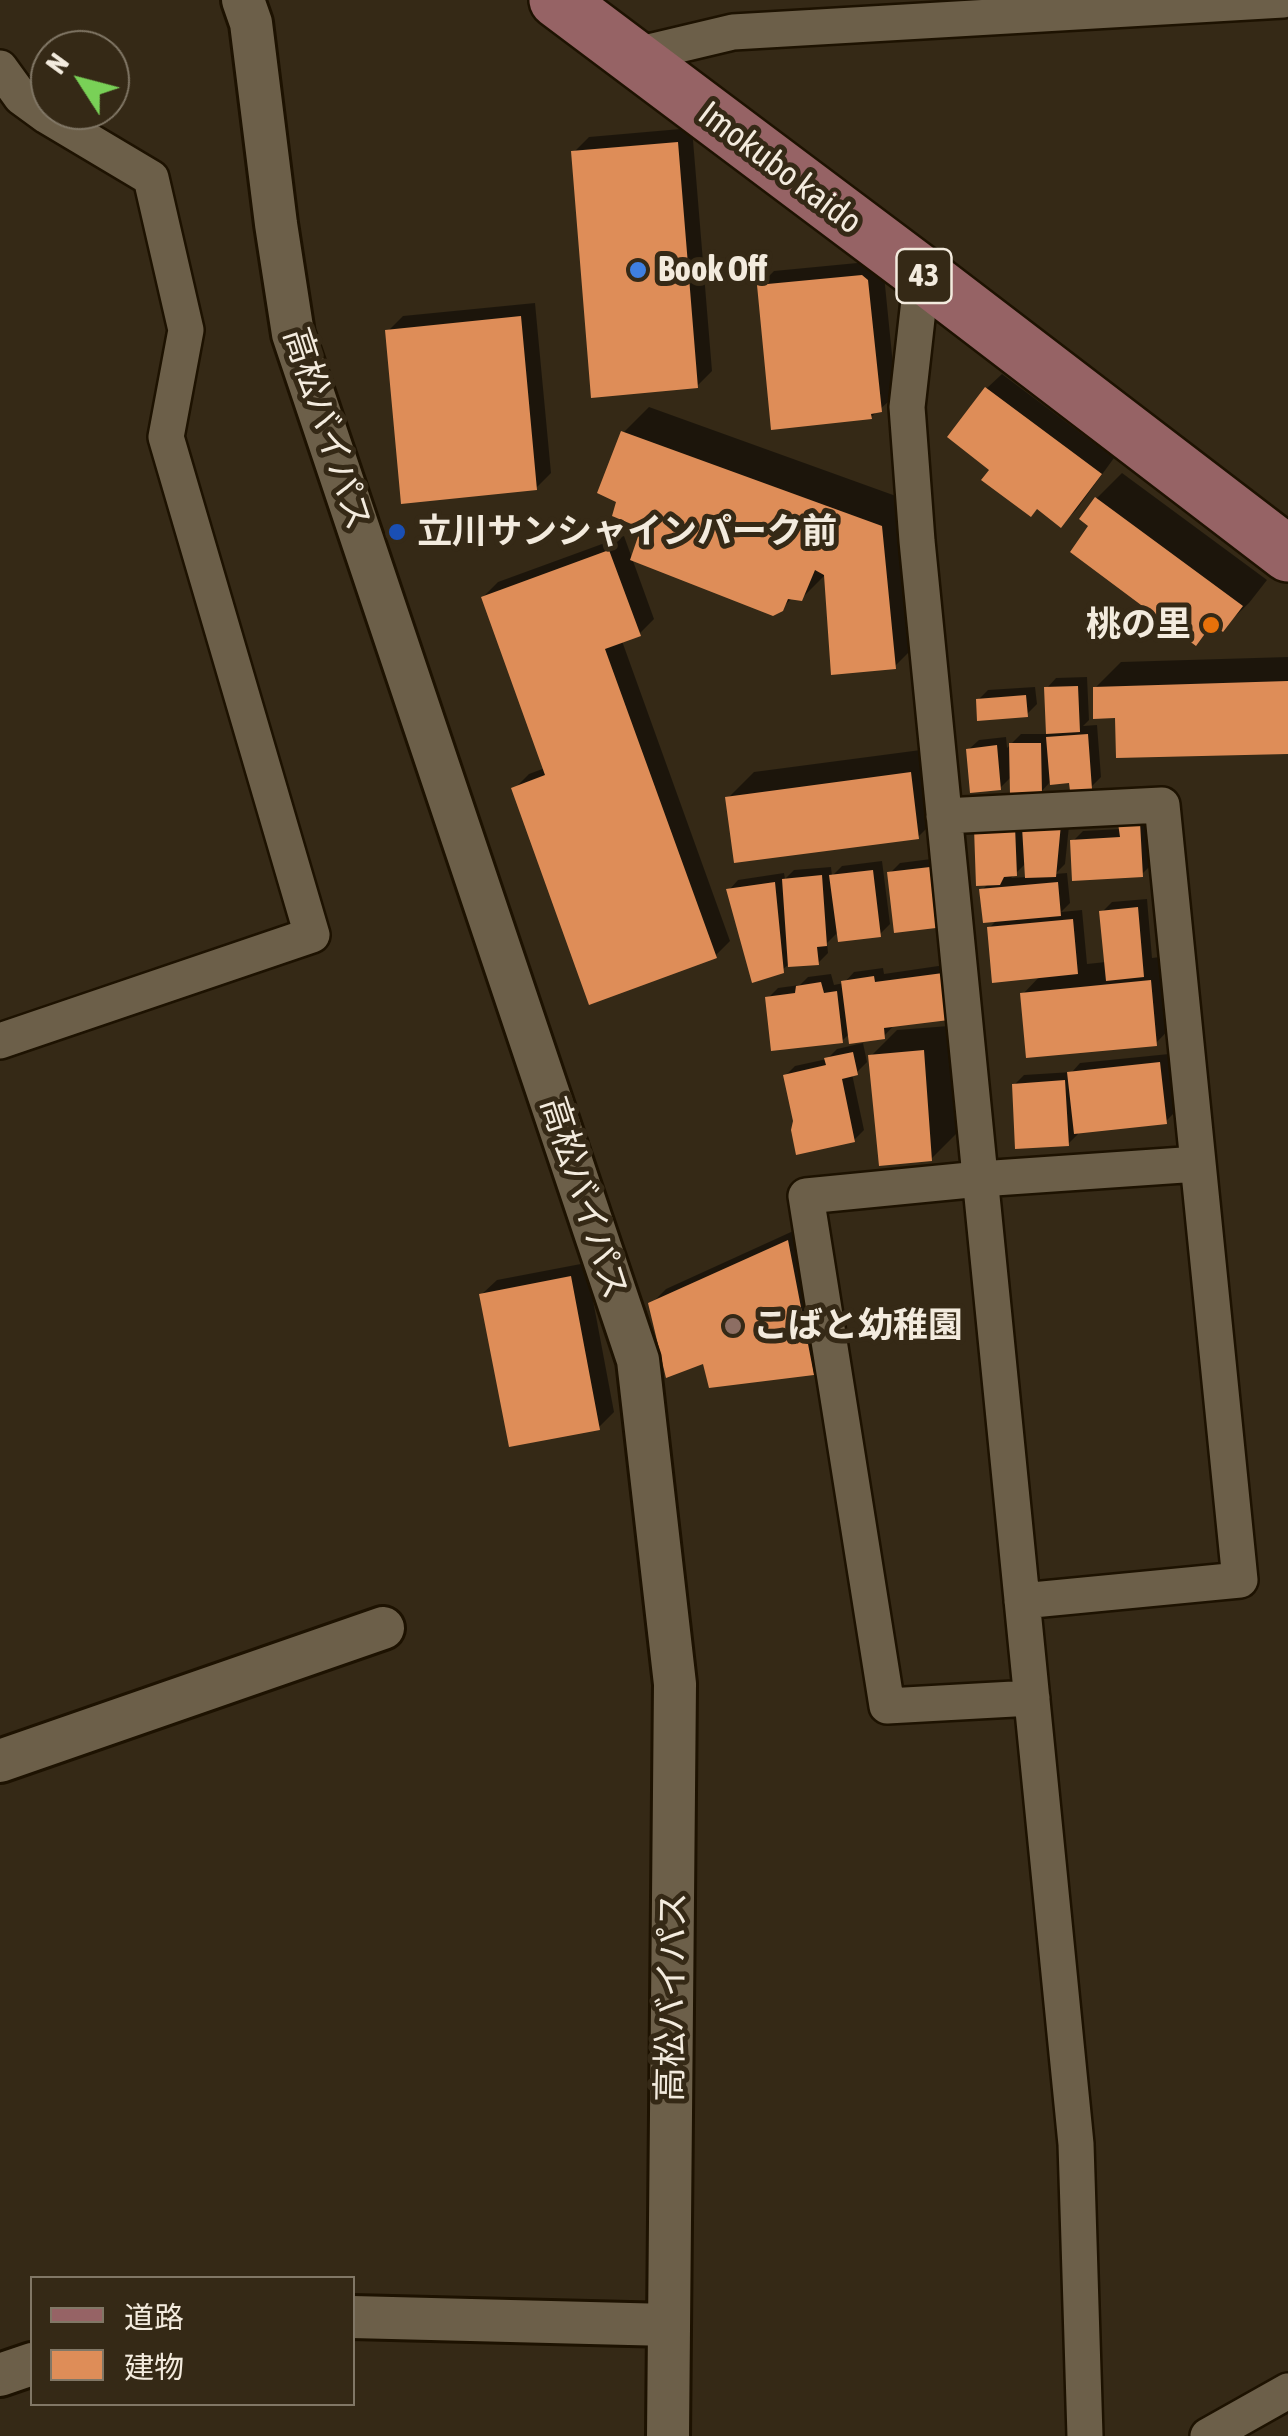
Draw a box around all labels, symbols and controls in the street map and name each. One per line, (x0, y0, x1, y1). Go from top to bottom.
north arrow (30, 30, 130, 130)
text: N (40, 47, 75, 80)
street label: Imokubo kaido (690, 93, 870, 243)
place label: Book Off (658, 249, 767, 291)
road number: 43 (896, 249, 952, 303)
marker: Book Off (627, 259, 649, 281)
street label: 高松バイパス (275, 323, 379, 535)
place label: 立川サンシャインパーク前 (417, 511, 837, 553)
marker: 立川サンシャインパーク前 (386, 521, 408, 543)
place label: 桃の里 (1086, 604, 1191, 646)
marker: 桃の里 (1200, 614, 1222, 636)
street label: 高松バイパス (532, 1092, 636, 1304)
place label: こばと幼稚園 (753, 1305, 963, 1347)
marker: こばと幼稚園 (722, 1315, 744, 1337)
street label: 高松バイパス (649, 1892, 695, 2102)
legend (30, 2276, 355, 2406)
text: 道路 (124, 2300, 184, 2334)
text: 建物 (124, 2350, 184, 2384)

